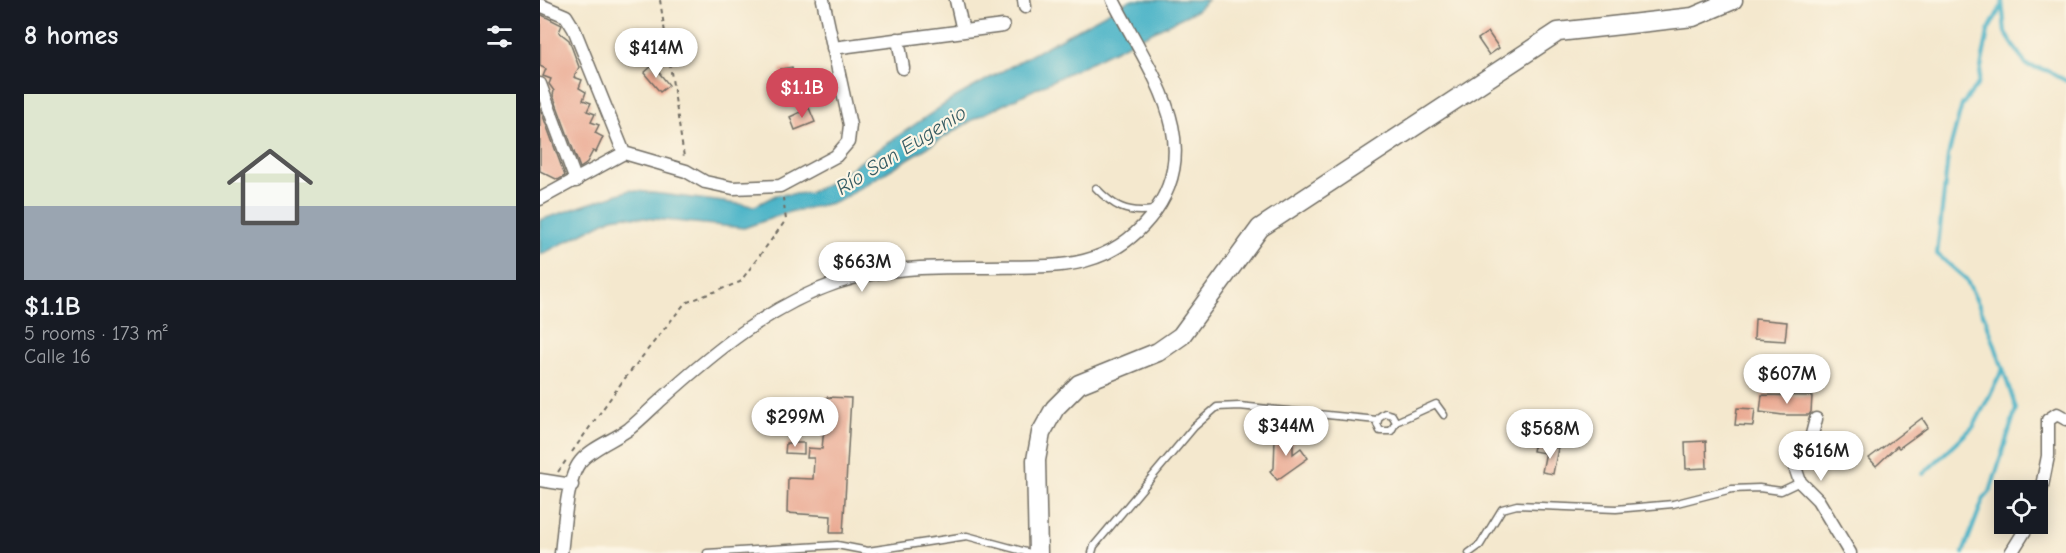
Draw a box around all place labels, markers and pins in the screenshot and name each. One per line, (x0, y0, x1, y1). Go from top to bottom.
pin: $414M (614, 28, 698, 79)
pin: $1.1B (760, 68, 844, 119)
pin: $663M (820, 242, 904, 293)
pin: $607M (1745, 354, 1829, 405)
pin: $299M (753, 397, 837, 448)
pin: $344M (1244, 406, 1328, 457)
pin: $568M (1508, 409, 1592, 460)
pin: $616M (1779, 431, 1863, 482)

